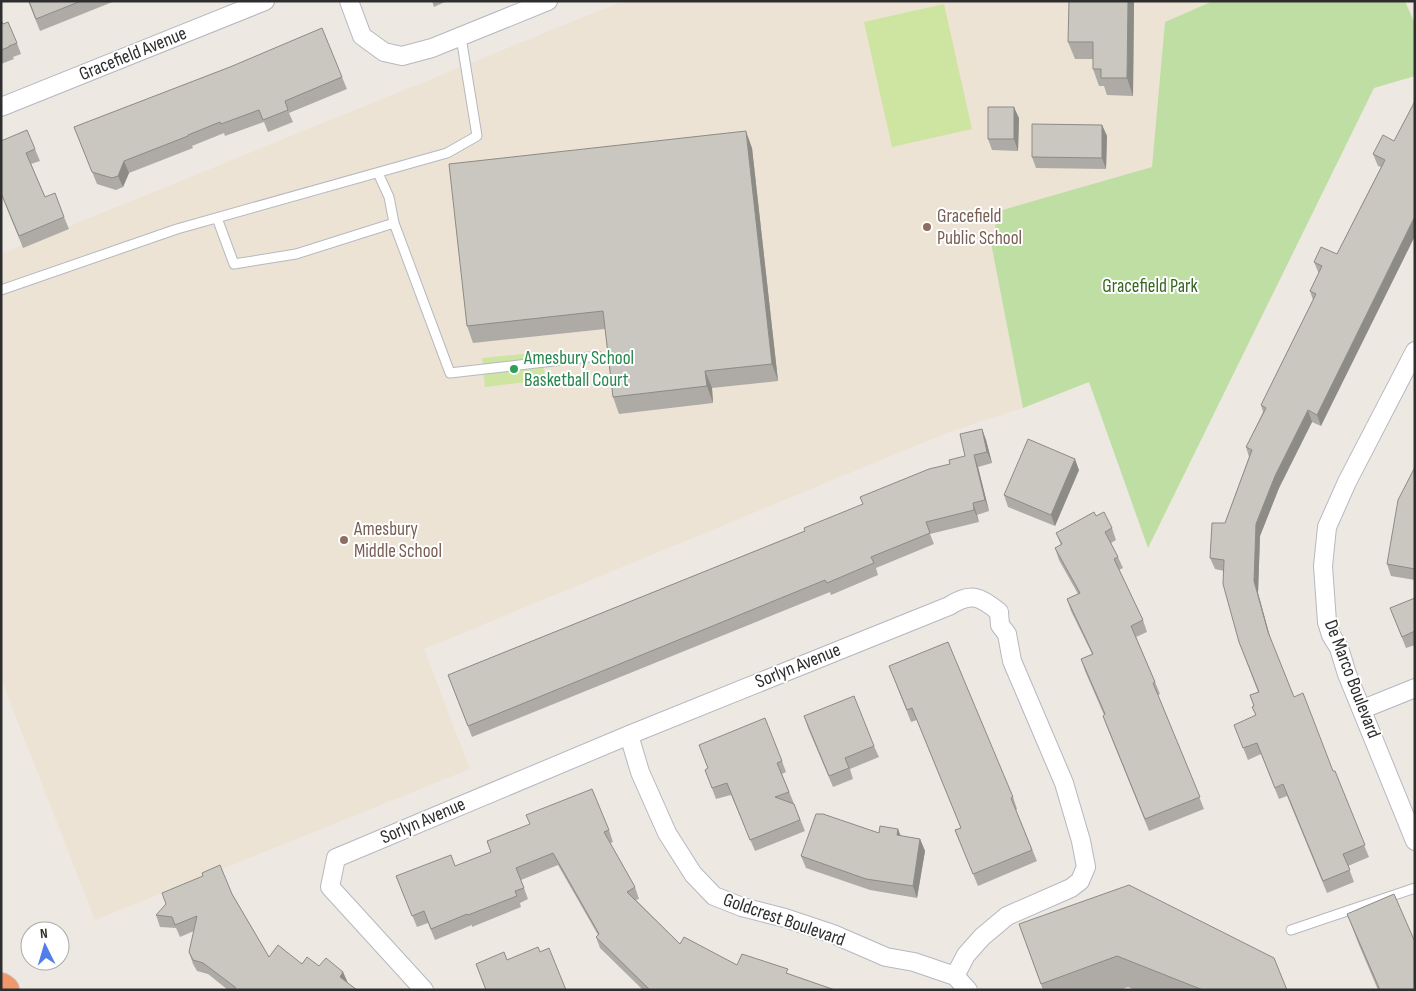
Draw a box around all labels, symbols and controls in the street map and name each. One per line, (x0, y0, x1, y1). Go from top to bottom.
street label: Gracefield Avenue (76, 22, 190, 86)
place label: Gracefield Public School (937, 205, 1022, 250)
marker: Gracefield Public School (921, 221, 933, 233)
park label: Gracefield Park (1102, 275, 1198, 298)
place label: Amesbury School Basketball Court (523, 347, 634, 392)
marker: Amesbury School Basketball Court (508, 363, 520, 375)
place label: Amesbury Middle School (353, 518, 442, 563)
marker: Amesbury Middle School (338, 534, 350, 546)
street label: De Marco Boulevard (1319, 617, 1385, 741)
street label: Sorlyn Avenue (752, 638, 844, 694)
street label: Sorlyn Avenue (377, 793, 469, 849)
street label: Goldcrest Boulevard (720, 888, 848, 952)
north arrow (20, 921, 70, 971)
text: N (39, 925, 48, 942)

